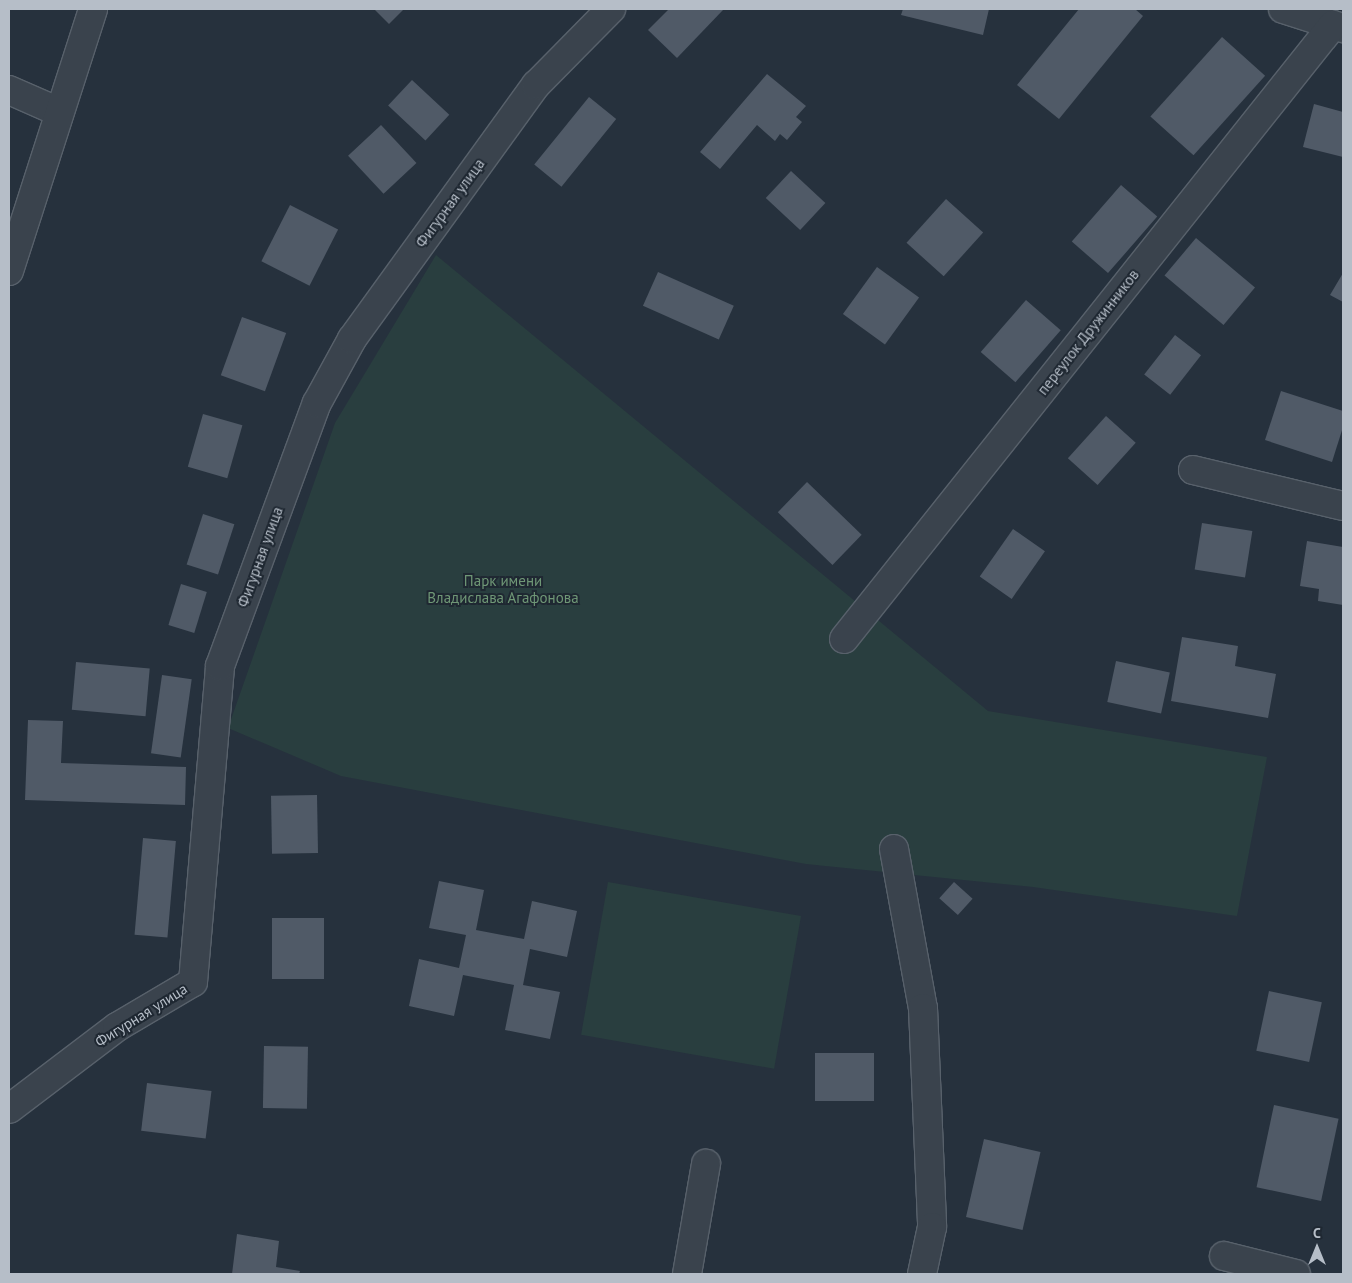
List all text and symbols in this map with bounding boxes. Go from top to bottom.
street label: Фигурная улица [412,155,488,251]
street label: переулок Дружинников [1033,266,1143,398]
street label: Фигурная улица [234,504,286,610]
park label: Парк имени Владислава Агафонова [427,571,579,606]
street label: Фигурная улица [92,979,190,1051]
north arrow [1292,1223,1342,1273]
text: С [1313,1224,1321,1242]

